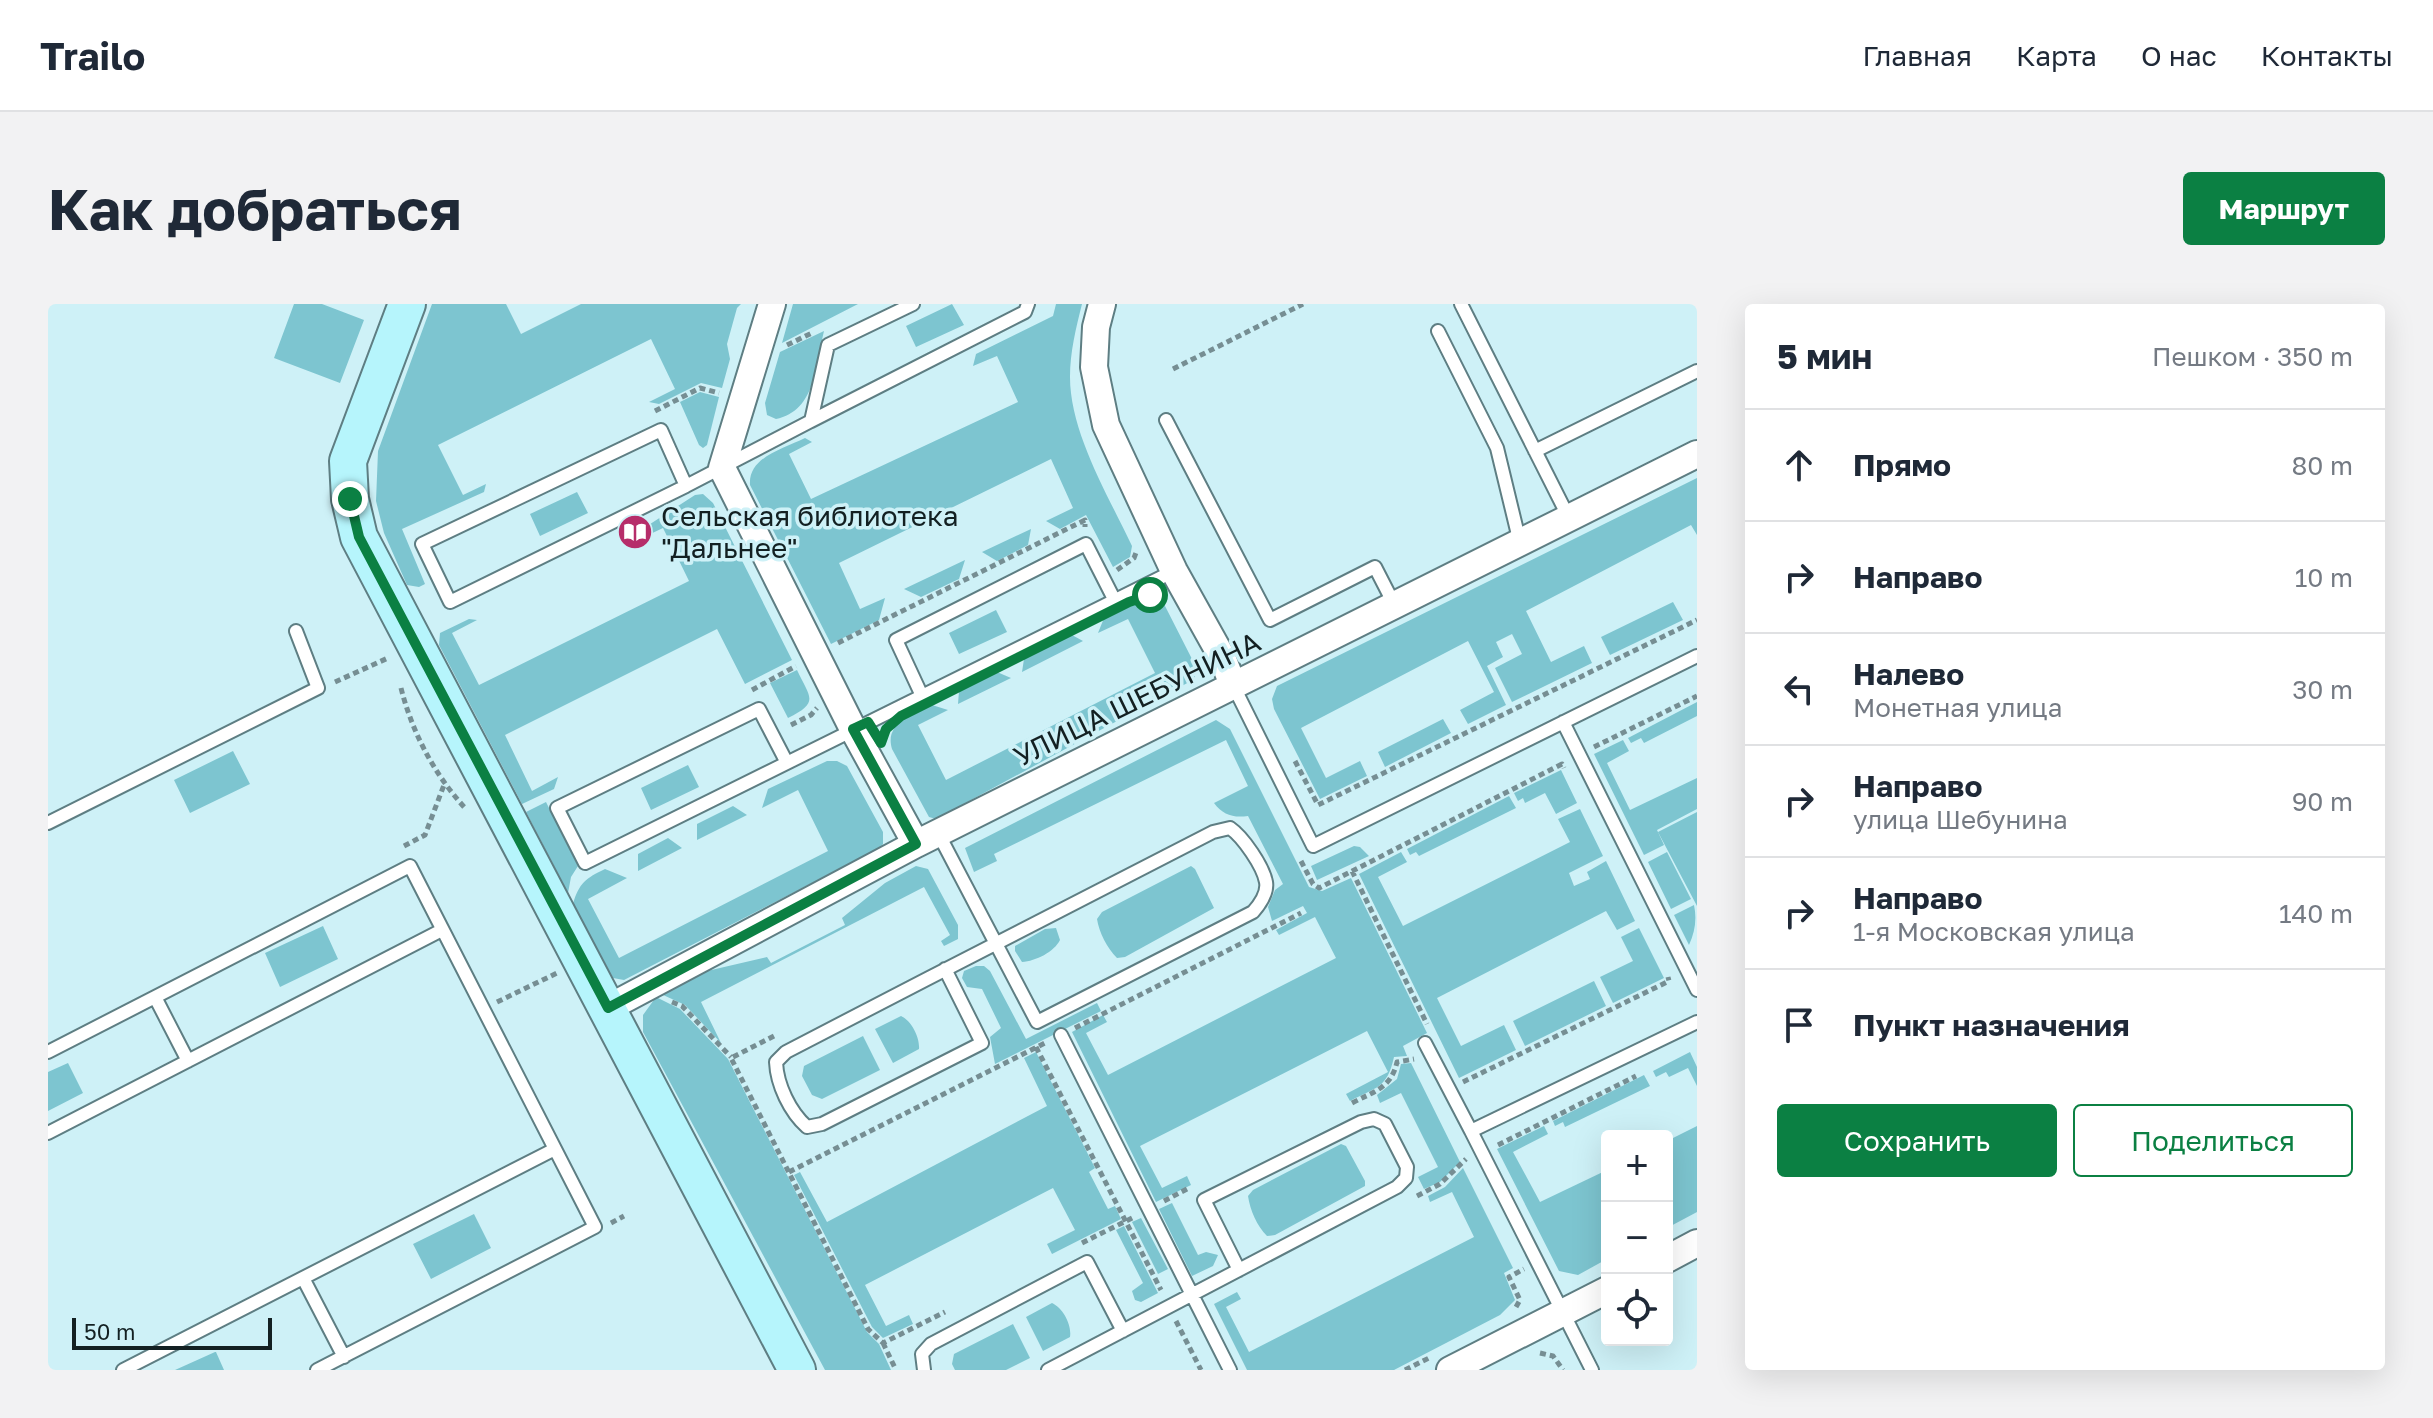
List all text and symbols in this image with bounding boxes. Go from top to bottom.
text: Trailo [40,33,145,78]
text: Главная [1862,39,1972,72]
text: Карта [2016,39,2097,72]
text: О нас [2141,39,2217,72]
text: Контакты [2261,39,2393,72]
button: Маршрут [2183,172,2385,245]
text: Как добраться [48,175,462,242]
text: 5 мин [1777,336,1872,376]
text: Пешком · 350 m [2152,341,2353,372]
icon: ahead [1777,443,1821,487]
text: Прямо [1853,447,1951,483]
text: 80 m [2292,450,2353,481]
route end [332,481,368,517]
place label: Сельская библиотека "Дальнее" [661,499,959,564]
library icon: Сельская библиотека "Дальнее" [616,513,654,551]
icon: right [1777,555,1821,599]
text: Направо [1853,559,1982,595]
text: 10 m [2295,562,2353,593]
route start [1132,577,1168,613]
street label: УЛИЦА ШЕБУНИНА [1008,624,1266,773]
text: Налево [1853,656,1964,692]
icon: left [1777,667,1821,711]
text: 30 m [2292,674,2353,705]
text: Монетная улица [1853,692,2062,723]
text: Направо [1853,768,1982,804]
icon: right [1777,779,1821,823]
text: 90 m [2292,786,2353,817]
text: улица Шебунина [1853,804,2068,835]
text: Направо [1853,880,1982,916]
icon: right [1777,891,1821,935]
text: 140 m [2279,898,2353,929]
text: 1-я Московская улица [1853,916,2135,947]
icon: arrive [1777,1003,1821,1047]
text: Пункт назначения [1853,1007,2130,1043]
button: Сохранить [1777,1104,2057,1177]
button: Поделиться [2073,1104,2353,1177]
map controls [1601,1130,1673,1346]
button: + [1601,1130,1673,1202]
button: − [1601,1202,1673,1274]
button: locate [1601,1274,1673,1346]
scale bar [72,1314,272,1350]
text: 50 m [84,1318,135,1345]

